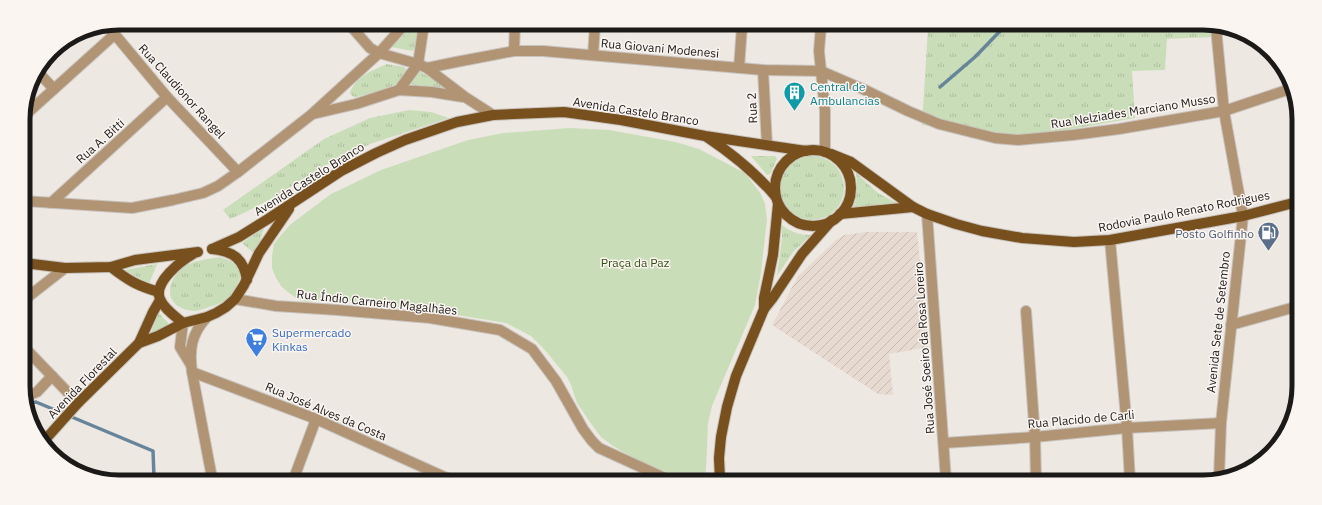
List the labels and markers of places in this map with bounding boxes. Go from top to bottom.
place label: Central de Ambulancias [810,79,880,108]
building icon: Central de Ambulancias [782,80,808,113]
fuel station icon: Posto Golfinho [1256,220,1282,253]
place label: Posto Golfinho [1175,226,1254,241]
place label: Supermercado Kinkas [272,325,352,354]
supermarket icon: Supermercado Kinkas [244,326,270,359]

